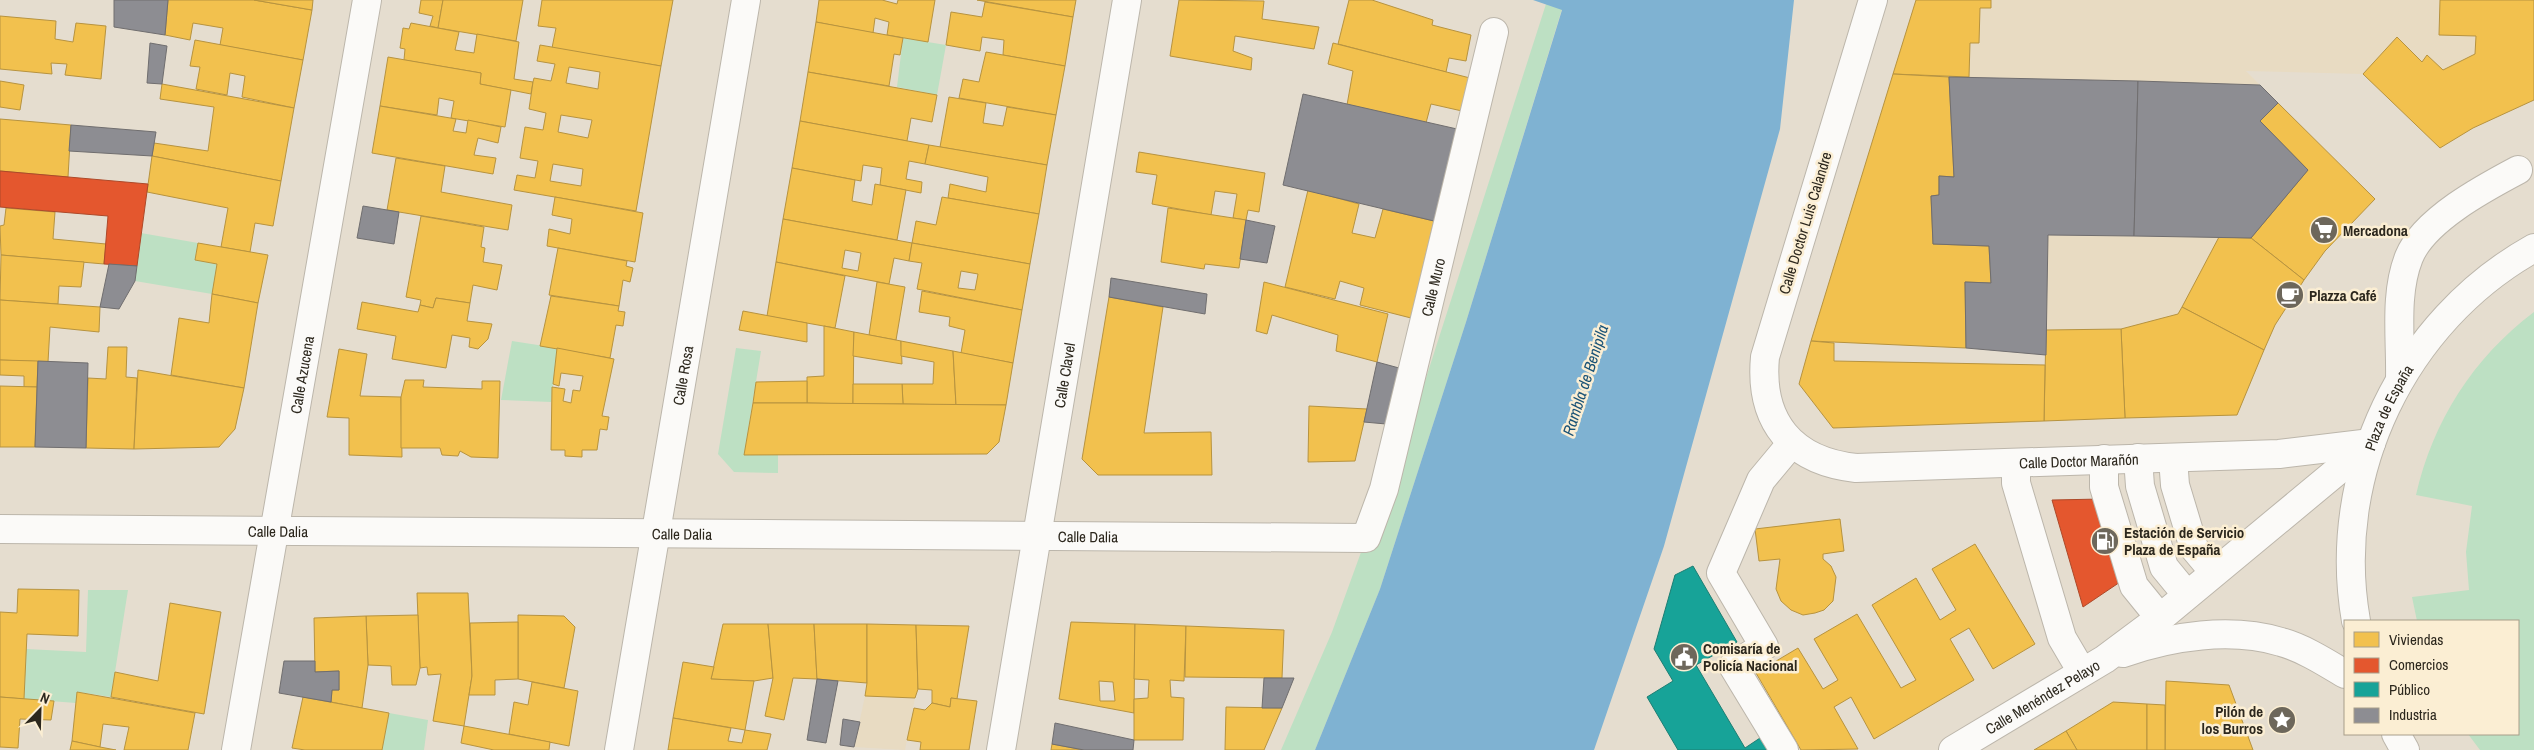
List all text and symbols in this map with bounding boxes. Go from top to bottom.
street label: Calle Doctor Luis Calandre [1773,149,1837,297]
supermarket icon: Mercadona [2309,215,2339,245]
place label: Mercadona [2343,220,2408,241]
street label: Calle Muro [1415,255,1450,318]
cafe icon: Plazza Café [2275,280,2305,310]
place label: Plazza Café [2309,285,2377,306]
water label: Rambla de Benipila [1557,322,1613,438]
street label: Calle Azucena [284,334,319,415]
street label: Calle Clavel [1048,341,1080,409]
street label: Calle Rosa [667,344,698,407]
street label: Plaza de España [2359,360,2418,453]
street label: Calle Doctor Marañón [2019,448,2139,473]
street label: Calle Dalia [248,520,308,542]
place label: Estación de Servicio Plaza de España [2124,522,2244,560]
street label: Calle Dalia [652,523,712,544]
street label: Calle Dalia [1058,525,1118,547]
fuel station icon: Estación de Servicio Plaza de España [2090,526,2120,556]
legend [2344,620,2519,735]
text: Viviendas [2389,629,2444,650]
place label: Comisaría de Policía Nacional [1703,638,1797,676]
public building icon: Comisaría de Policía Nacional [1669,642,1699,672]
street label: Calle Menéndez Pelayo [1981,654,2104,739]
text: Comercios [2389,654,2448,675]
text: Público [2389,679,2430,700]
north arrow [15,685,65,735]
text: N [38,688,52,708]
place label: Pilón de los Burros [2201,701,2263,739]
text: Industria [2389,704,2437,725]
place icon: Pilón de los Burros [2267,705,2297,735]

